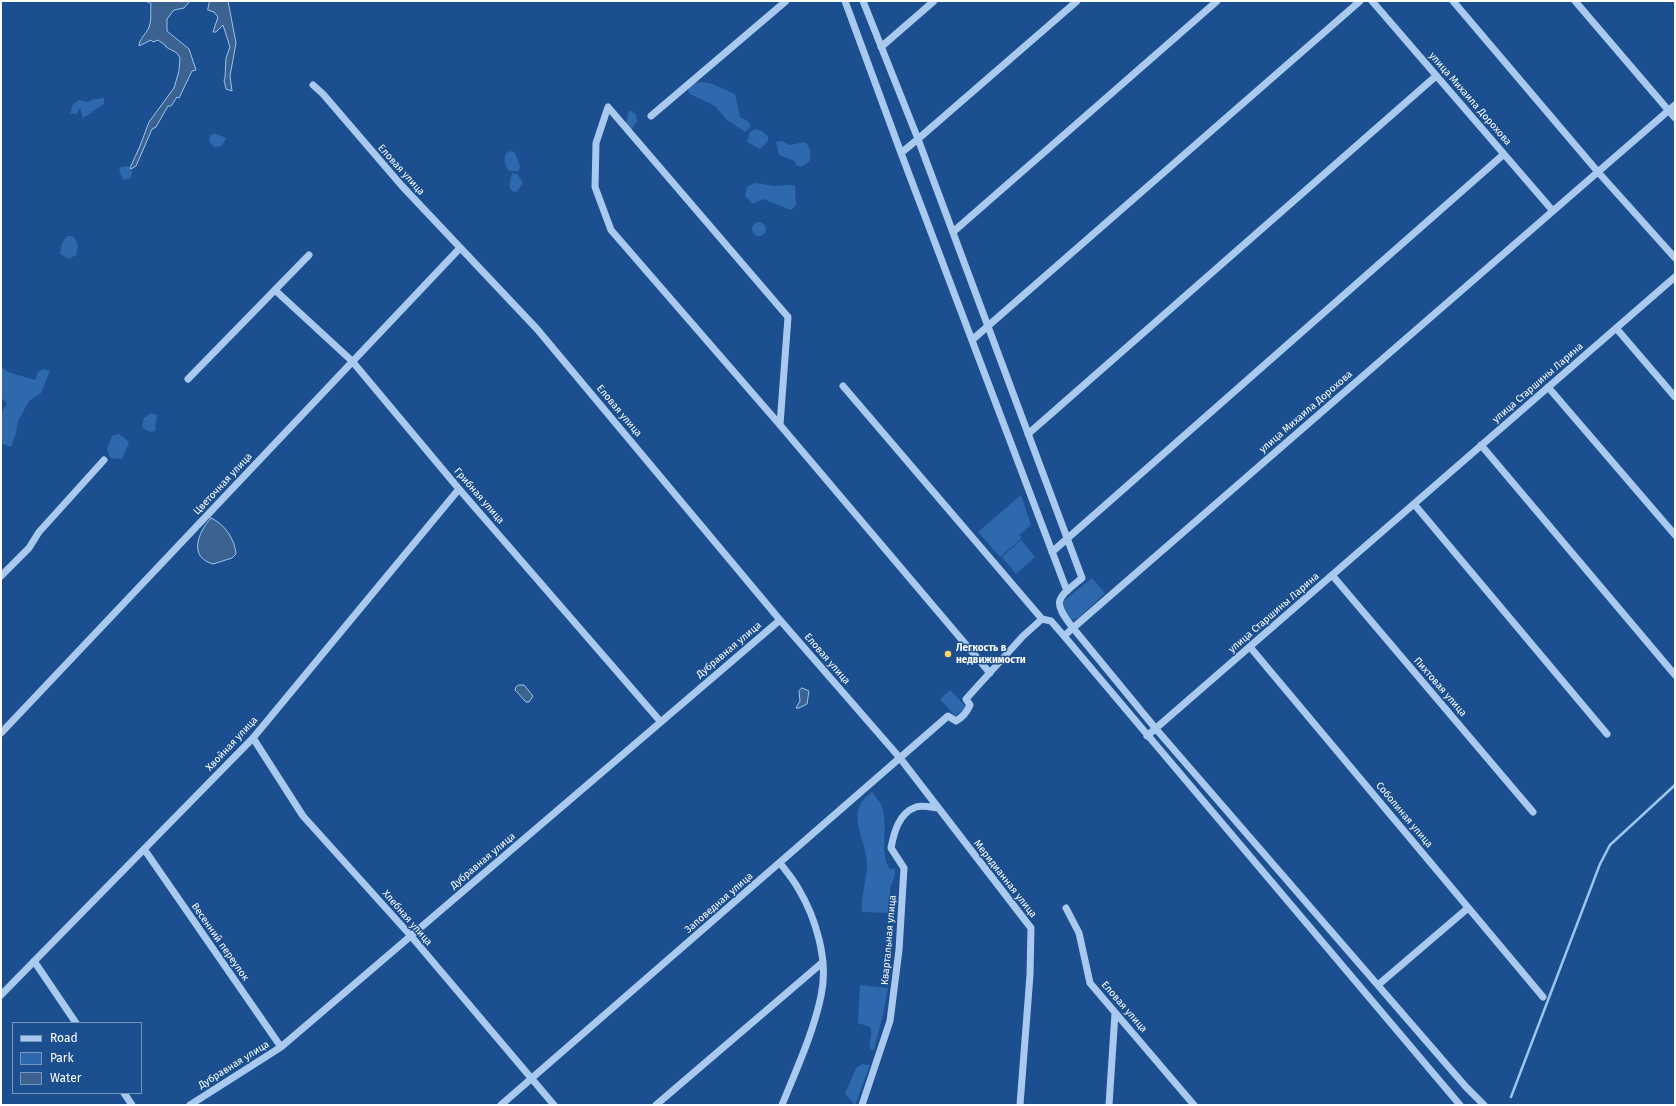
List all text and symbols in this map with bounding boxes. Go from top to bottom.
street label: улица Михаила Дорохова [1426,50,1514,148]
street label: Еловая улица [375,142,427,198]
street label: улица Старшины Ларина [1490,340,1586,426]
street label: улица Михаила Дорохова [1257,368,1355,456]
street label: Еловая улица [594,383,644,439]
street label: Цветочная улица [191,450,255,518]
street label: Грибная улица [451,466,507,526]
street label: улица Старшины Ларина [1226,570,1322,656]
street label: Дубравная улица [694,619,764,681]
street label: Еловая улица [801,631,853,687]
place label: Легкость в недвижимости [956,642,1026,666]
marker: Легкость в недвижимости [943,649,953,659]
street label: Пихтовая улица [1411,655,1469,719]
street label: Хвойная улица [204,714,260,774]
street label: Соболиная улица [1373,780,1435,850]
street label: Дубравная улица [448,830,518,892]
street label: Меридианная улица [971,838,1039,920]
street label: Заповедная улица [682,870,756,936]
street label: Хлебная улица [380,888,434,948]
street label: Квартальная улица [879,894,899,986]
street label: Весенний переулок [189,901,251,983]
street label: Еловая улица [1098,979,1150,1035]
legend [12,1022,142,1094]
text: Road [50,1031,78,1045]
street label: Дубравная улица [196,1038,272,1092]
text: Park [50,1051,74,1065]
text: Water [50,1071,81,1085]

